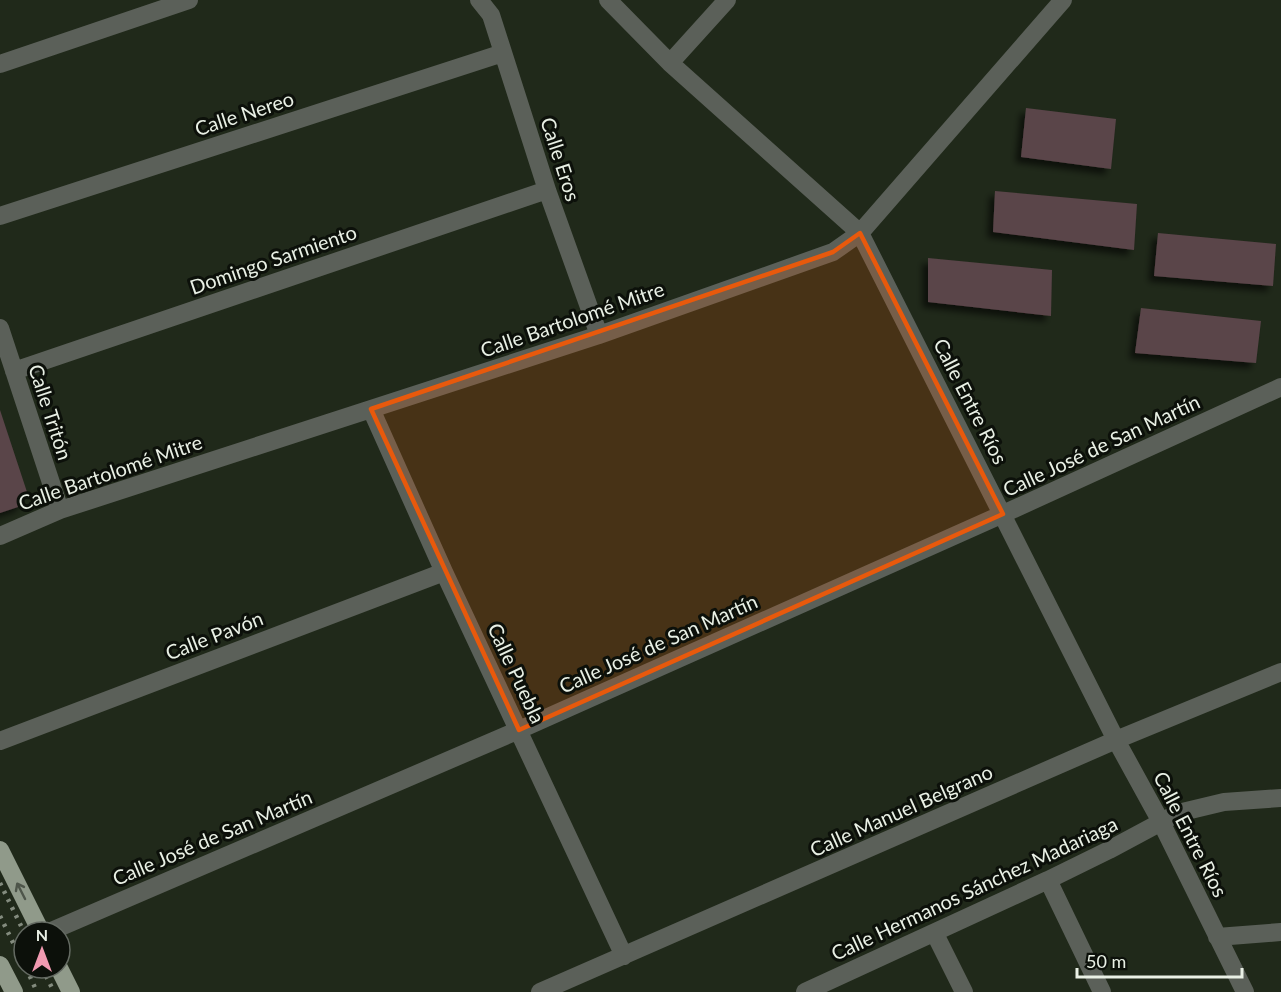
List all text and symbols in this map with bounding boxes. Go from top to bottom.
street label: Calle Nereo [191,86,297,140]
street label: Calle Eros [536,114,586,204]
street label: Domingo Sarmiento [186,219,360,299]
street label: Calle Bartolomé Mitre [477,276,667,362]
street label: Calle Entre Ríos [929,334,1013,468]
street label: Calle Tritón [24,361,78,463]
street label: Calle José de San Martín [999,389,1203,501]
street label: Calle Bartolomé Mitre [15,429,205,515]
street label: Calle José de San Martín [555,588,761,698]
street label: Calle Pavón [162,605,266,665]
street label: Calle Puebla [483,619,551,727]
street label: Calle Manuel Belgrano [806,759,996,861]
street label: Calle Entre Ríos [1149,767,1233,901]
street label: Calle José de San Martín [109,784,315,890]
street label: Calle Hermanos Sánchez Madariaga [827,811,1121,965]
one-way arrow [14,882,26,900]
north arrow [12,920,72,980]
text: N [36,925,48,944]
scale bar [1077,941,1242,979]
text: 50 m [1086,950,1126,972]

